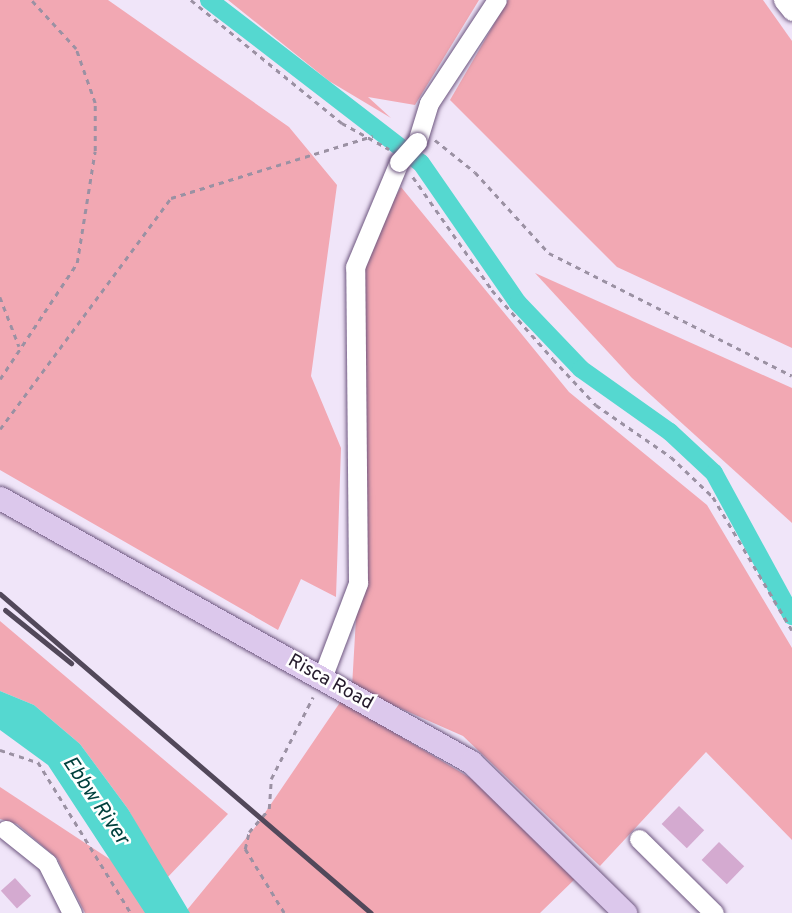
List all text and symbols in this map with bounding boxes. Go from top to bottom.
street label: Risca Road [283,650,377,716]
water label: Ebbw River [56,752,134,850]

